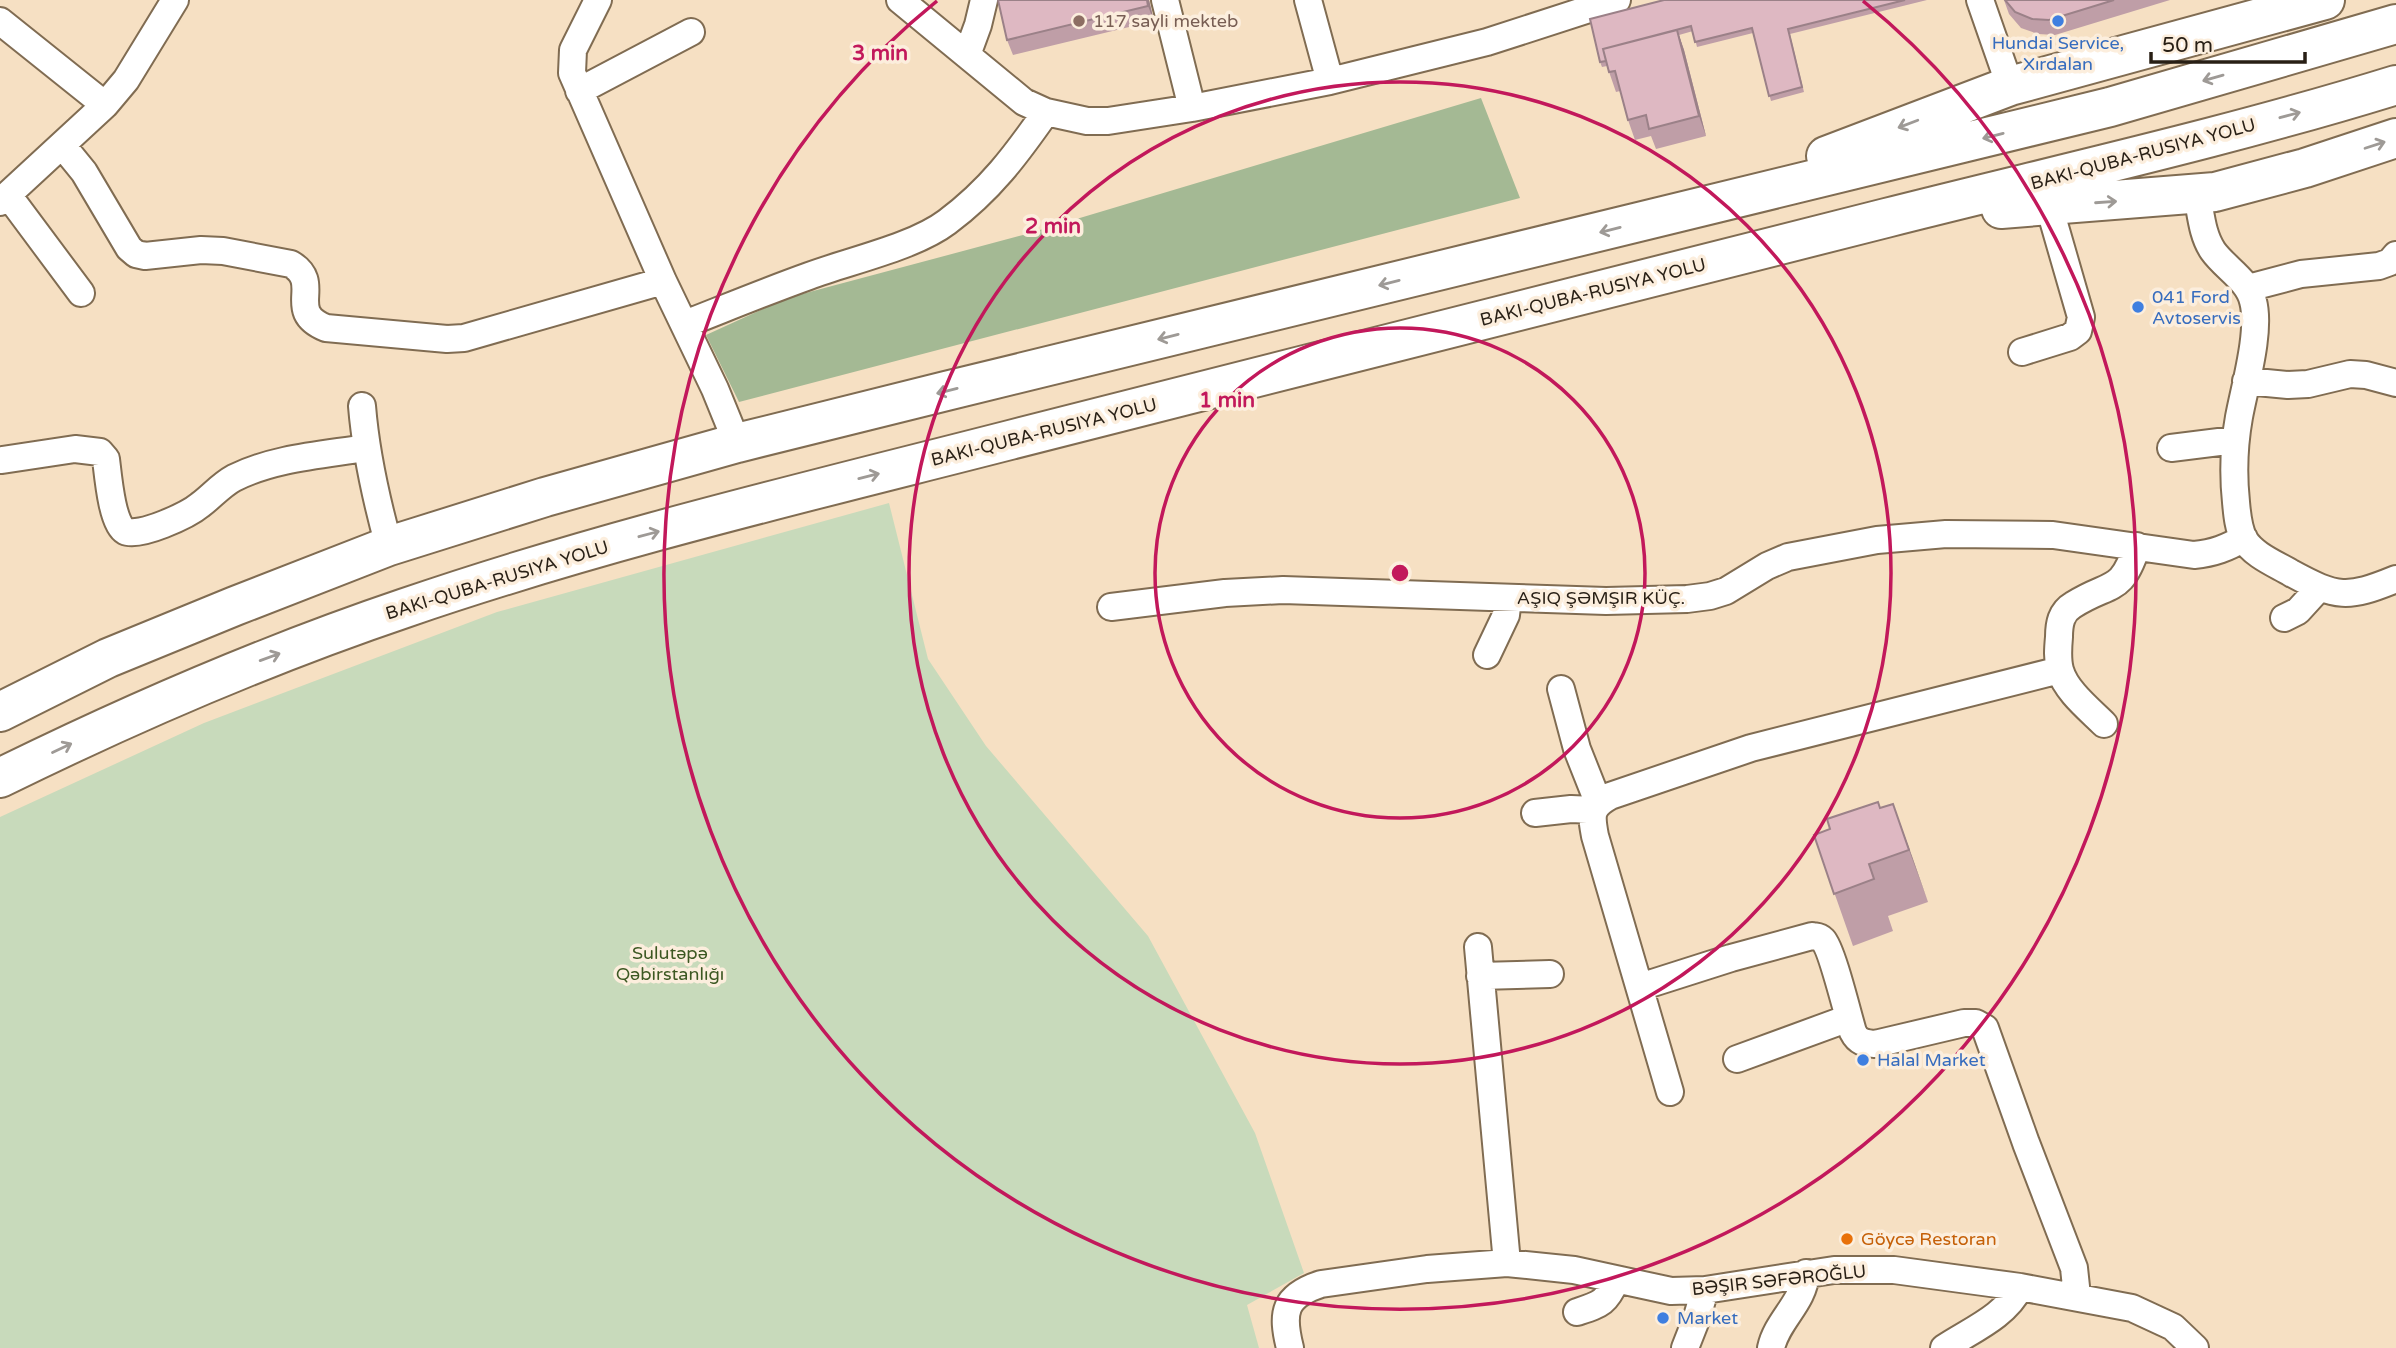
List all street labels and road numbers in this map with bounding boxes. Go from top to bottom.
street label: BAKI-QUBA-RUSIYA YOLU [2028,113,2258,195]
street label: BAKI-QUBA-RUSIYA YOLU [1478,253,1708,331]
street label: BAKI-QUBA-RUSIYA YOLU [929,393,1159,471]
street label: BAKI-QUBA-RUSIYA YOLU [383,536,611,624]
street label: AŞIQ ŞƏMŞIR KÜÇ. [1517,587,1685,609]
street label: BƏŞIR SƏFƏROĞLU [1691,1260,1867,1300]

